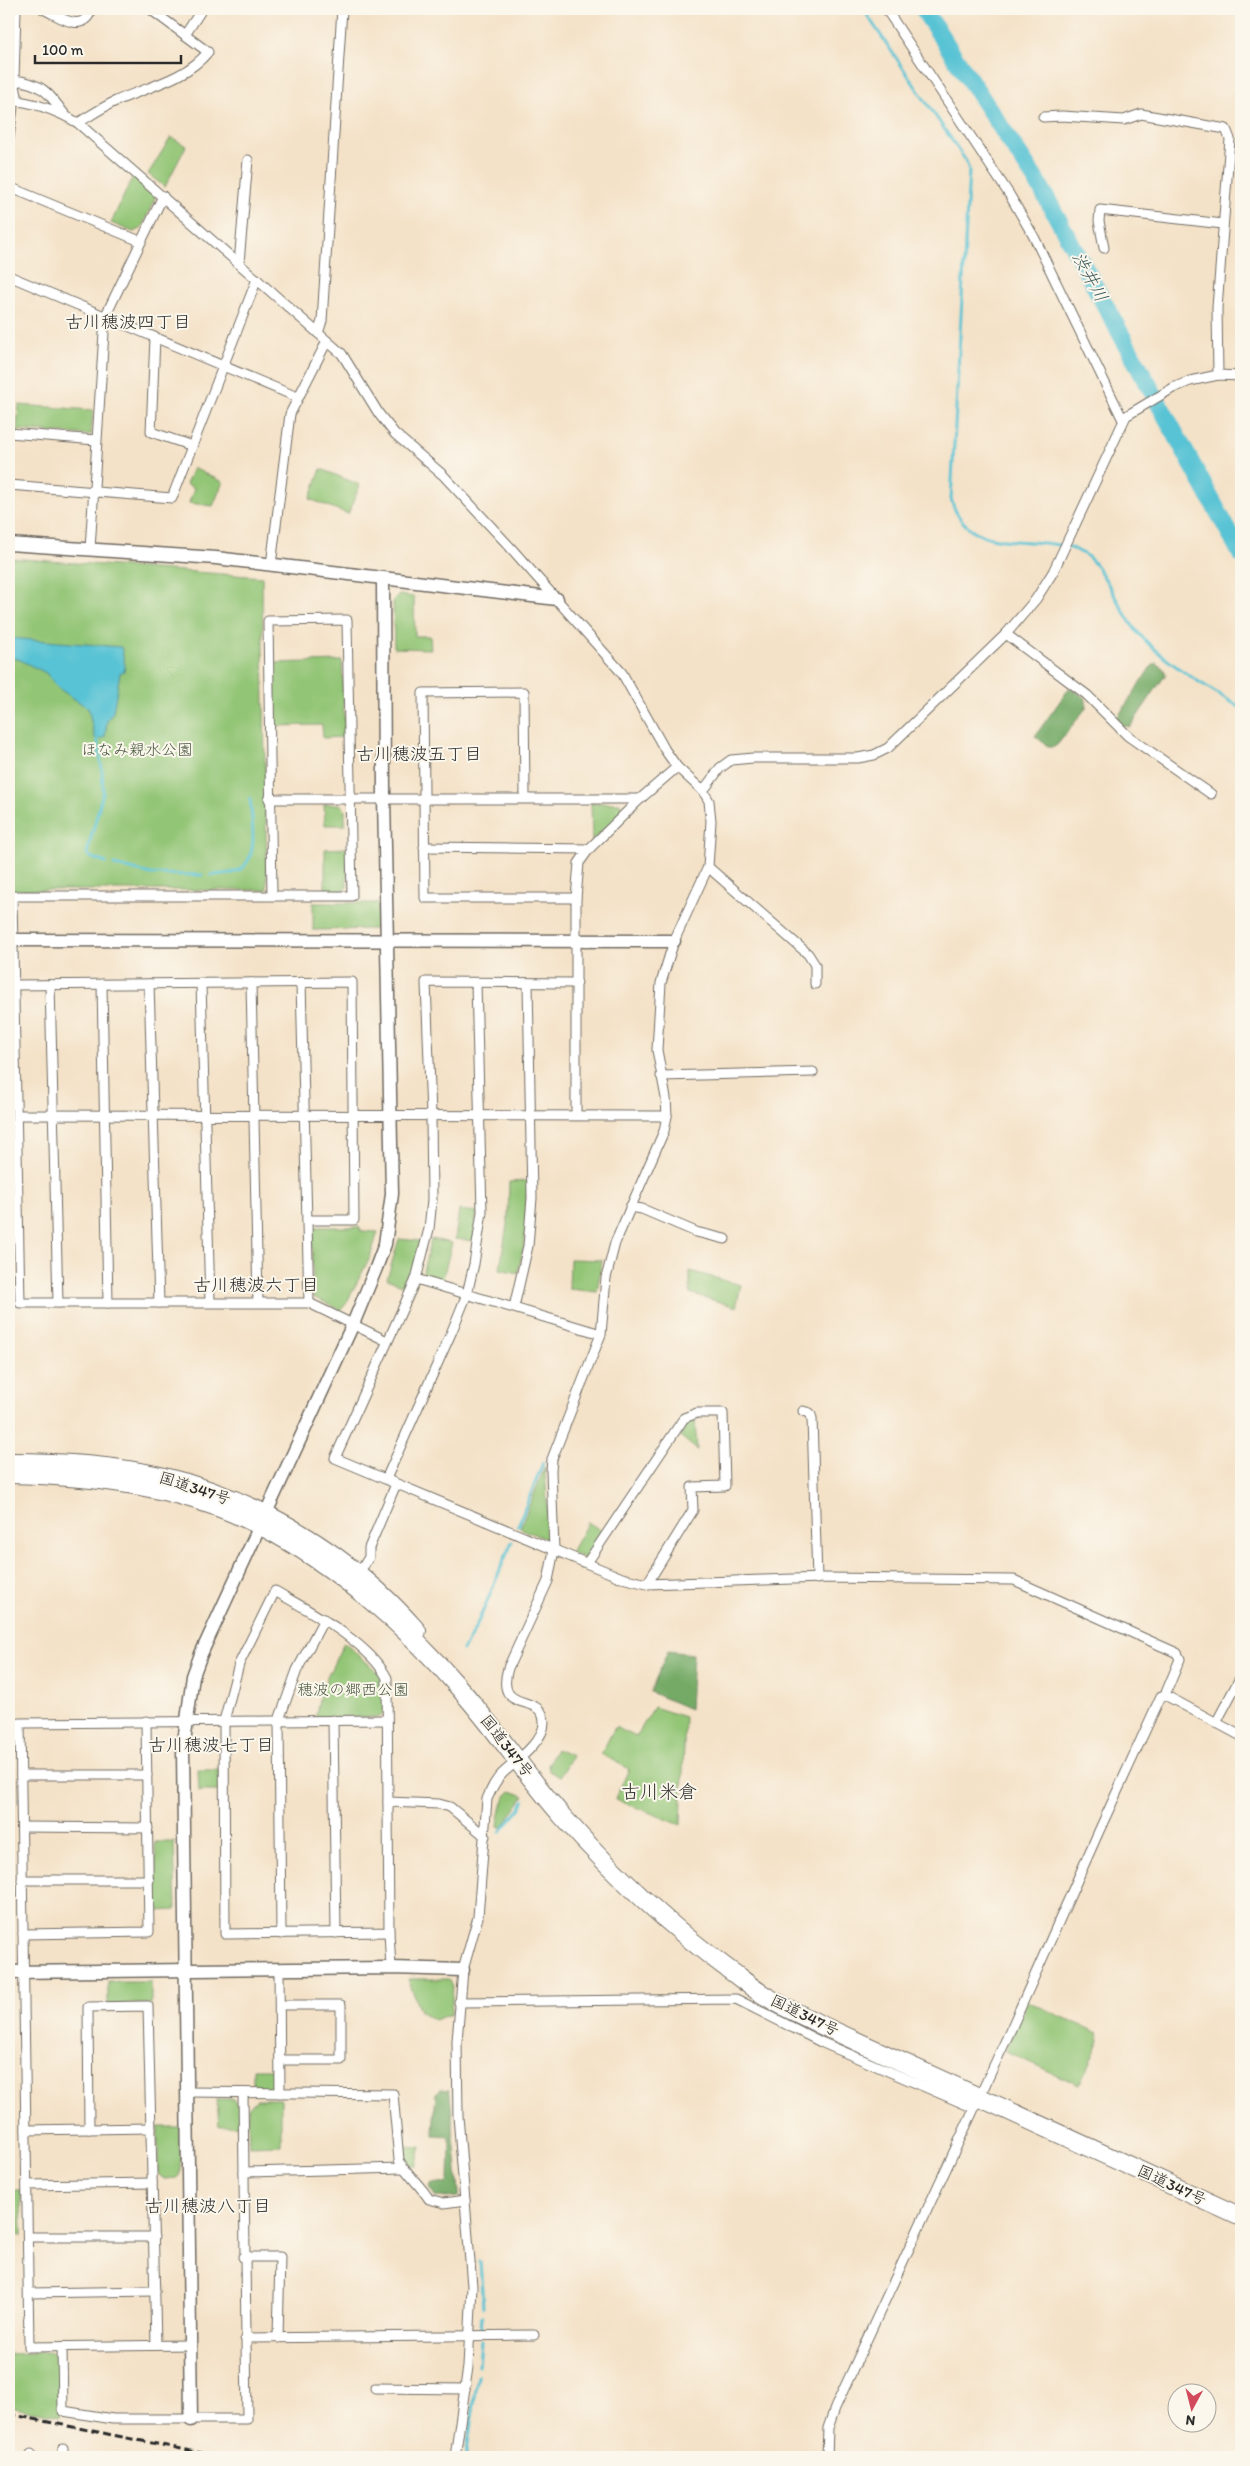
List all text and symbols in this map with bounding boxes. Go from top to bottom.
scale bar [35,32,181,64]
text: 100 m [42,41,84,59]
water label: 渋井川 [1067,248,1113,306]
district label: 古川穂波四丁目 [65,311,191,333]
park label: ほなみ親水公園 [81,740,193,759]
district label: 古川穂波五丁目 [356,743,482,765]
district label: 古川穂波六丁目 [193,1274,319,1296]
street label: 国道347号 [157,1467,233,1509]
park label: 穂波の郷西公園 [297,1680,409,1699]
street label: 国道347号 [477,1711,537,1781]
district label: 古川穂波七丁目 [148,1734,274,1756]
district label: 古川米倉 [621,1780,697,1803]
street label: 国道347号 [767,1990,843,2040]
street label: 国道347号 [1134,2161,1210,2209]
district label: 古川穂波八丁目 [145,2195,271,2217]
north arrow [1168,2384,1218,2434]
text: N [1185,2411,1196,2429]

